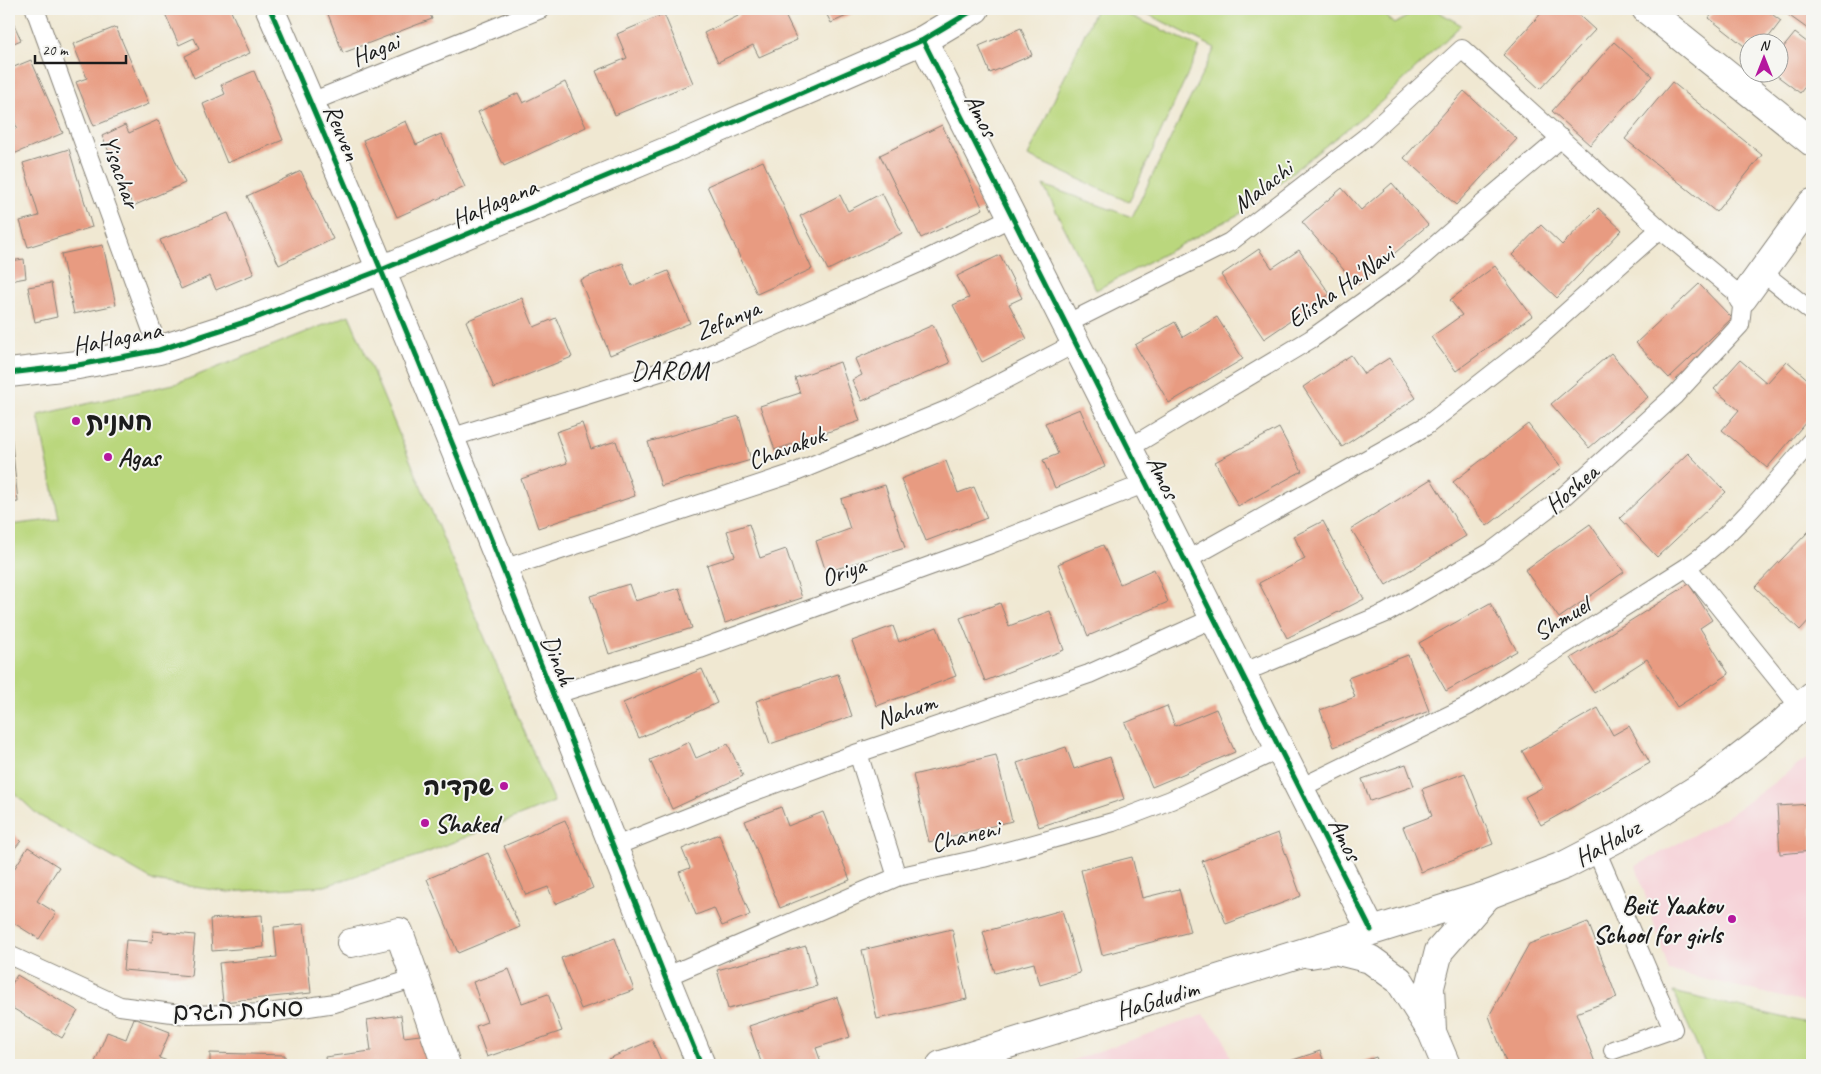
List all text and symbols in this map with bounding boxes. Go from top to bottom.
street label: Hagai [347,25,407,74]
scale bar [35,32,126,64]
north arrow [1738,32,1788,82]
text: N [1760,37,1771,54]
text: 20 m [42,41,69,60]
street label: Amos [957,88,1007,145]
street label: Reuven [316,99,368,166]
street label: Yisachar [92,131,149,215]
street label: Malachi [1226,151,1302,220]
street label: HaHagana [447,170,544,235]
street label: Elisha Ha'Navi [1281,236,1403,335]
street label: Zefanya [690,291,767,348]
street label: HaHagana [70,313,167,362]
district label: DAROM [631,354,710,387]
place label: חמנית [86,406,153,438]
marker: חמנית [70,415,82,427]
street label: Chavakuk [743,418,831,477]
place label: Agas [118,442,162,474]
street label: Amos [1139,450,1188,507]
marker: Agas [102,451,114,463]
street label: Hoshea [1538,455,1607,521]
street label: Oriya [817,549,872,595]
street label: Shmuel [1527,587,1600,649]
street label: Dinah [533,630,583,692]
street label: Nahum [872,685,942,736]
place label: שקדיה [423,771,494,803]
marker: שקדיה [498,780,510,792]
place label: Shaked [435,808,503,840]
street label: Chaneni [928,811,1006,860]
street label: HaHaluz [1569,811,1648,874]
street label: Amos [1321,812,1371,869]
marker: Shaked [419,817,431,829]
place label: Beit Yaakov School for girls [1593,890,1725,951]
marker: Beit Yaakov School for girls [1726,913,1738,925]
street label: HaGdudim [1112,972,1204,1028]
street label: סמטת הגדם [172,992,304,1028]

